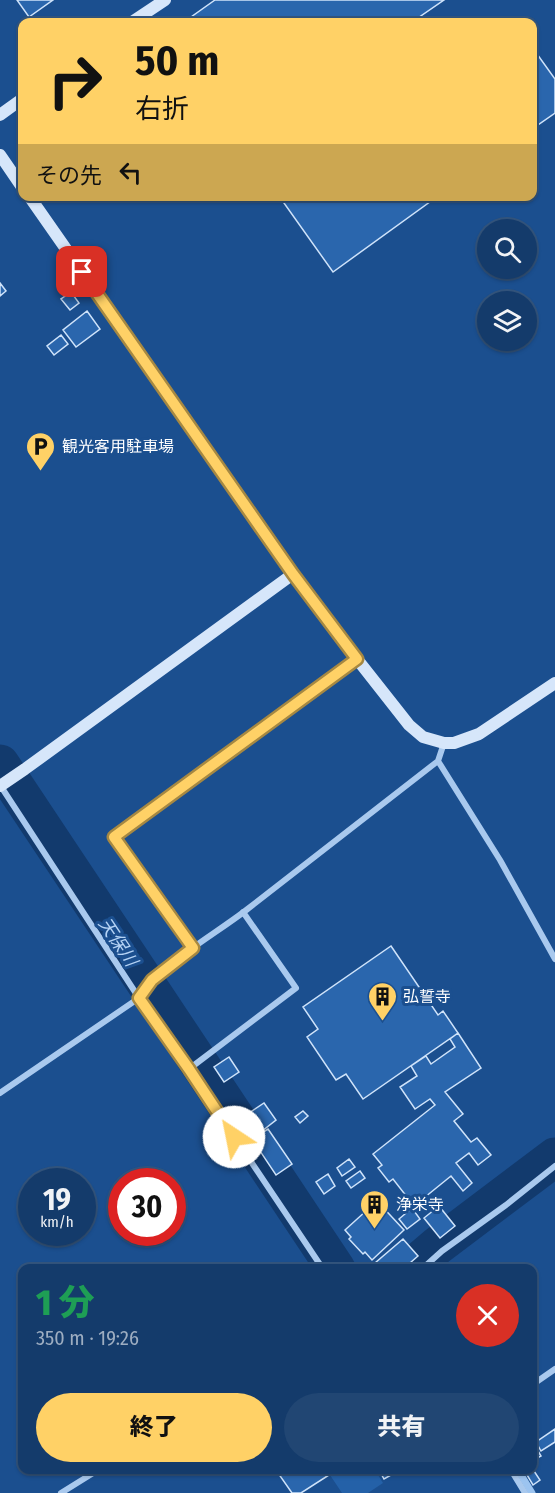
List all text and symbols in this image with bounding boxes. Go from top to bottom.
text: 50 m [135,36,219,86]
icon: right [36,42,114,120]
text: 右折 [135,93,189,125]
icon: left [114,156,147,189]
text: その先 [36,162,102,189]
map controls [477,219,537,351]
button: search [477,219,537,279]
pin [56,246,107,297]
icon: arrive [65,255,98,288]
button: layers [477,291,537,351]
parking icon: 観光客用駐車場 [25,430,57,472]
place label: 観光客用駐車場 [62,437,174,456]
water label: 天保川 [94,913,143,972]
building icon: 弘誓寺 [366,980,398,1022]
place label: 弘誓寺 [403,987,451,1006]
position arrow [202,1105,266,1169]
speed limit sign: 30 [108,1168,186,1246]
text: 19 [43,1182,71,1218]
building icon: 浄栄寺 [359,1188,391,1230]
place label: 浄栄寺 [396,1195,444,1214]
text: km/h [40,1213,74,1231]
text: 1 分 [36,1281,95,1325]
button: close [456,1284,519,1347]
text: 350 m · 19:26 [36,1326,139,1350]
button: 終了 [36,1393,272,1462]
button: 共有 [284,1393,519,1462]

